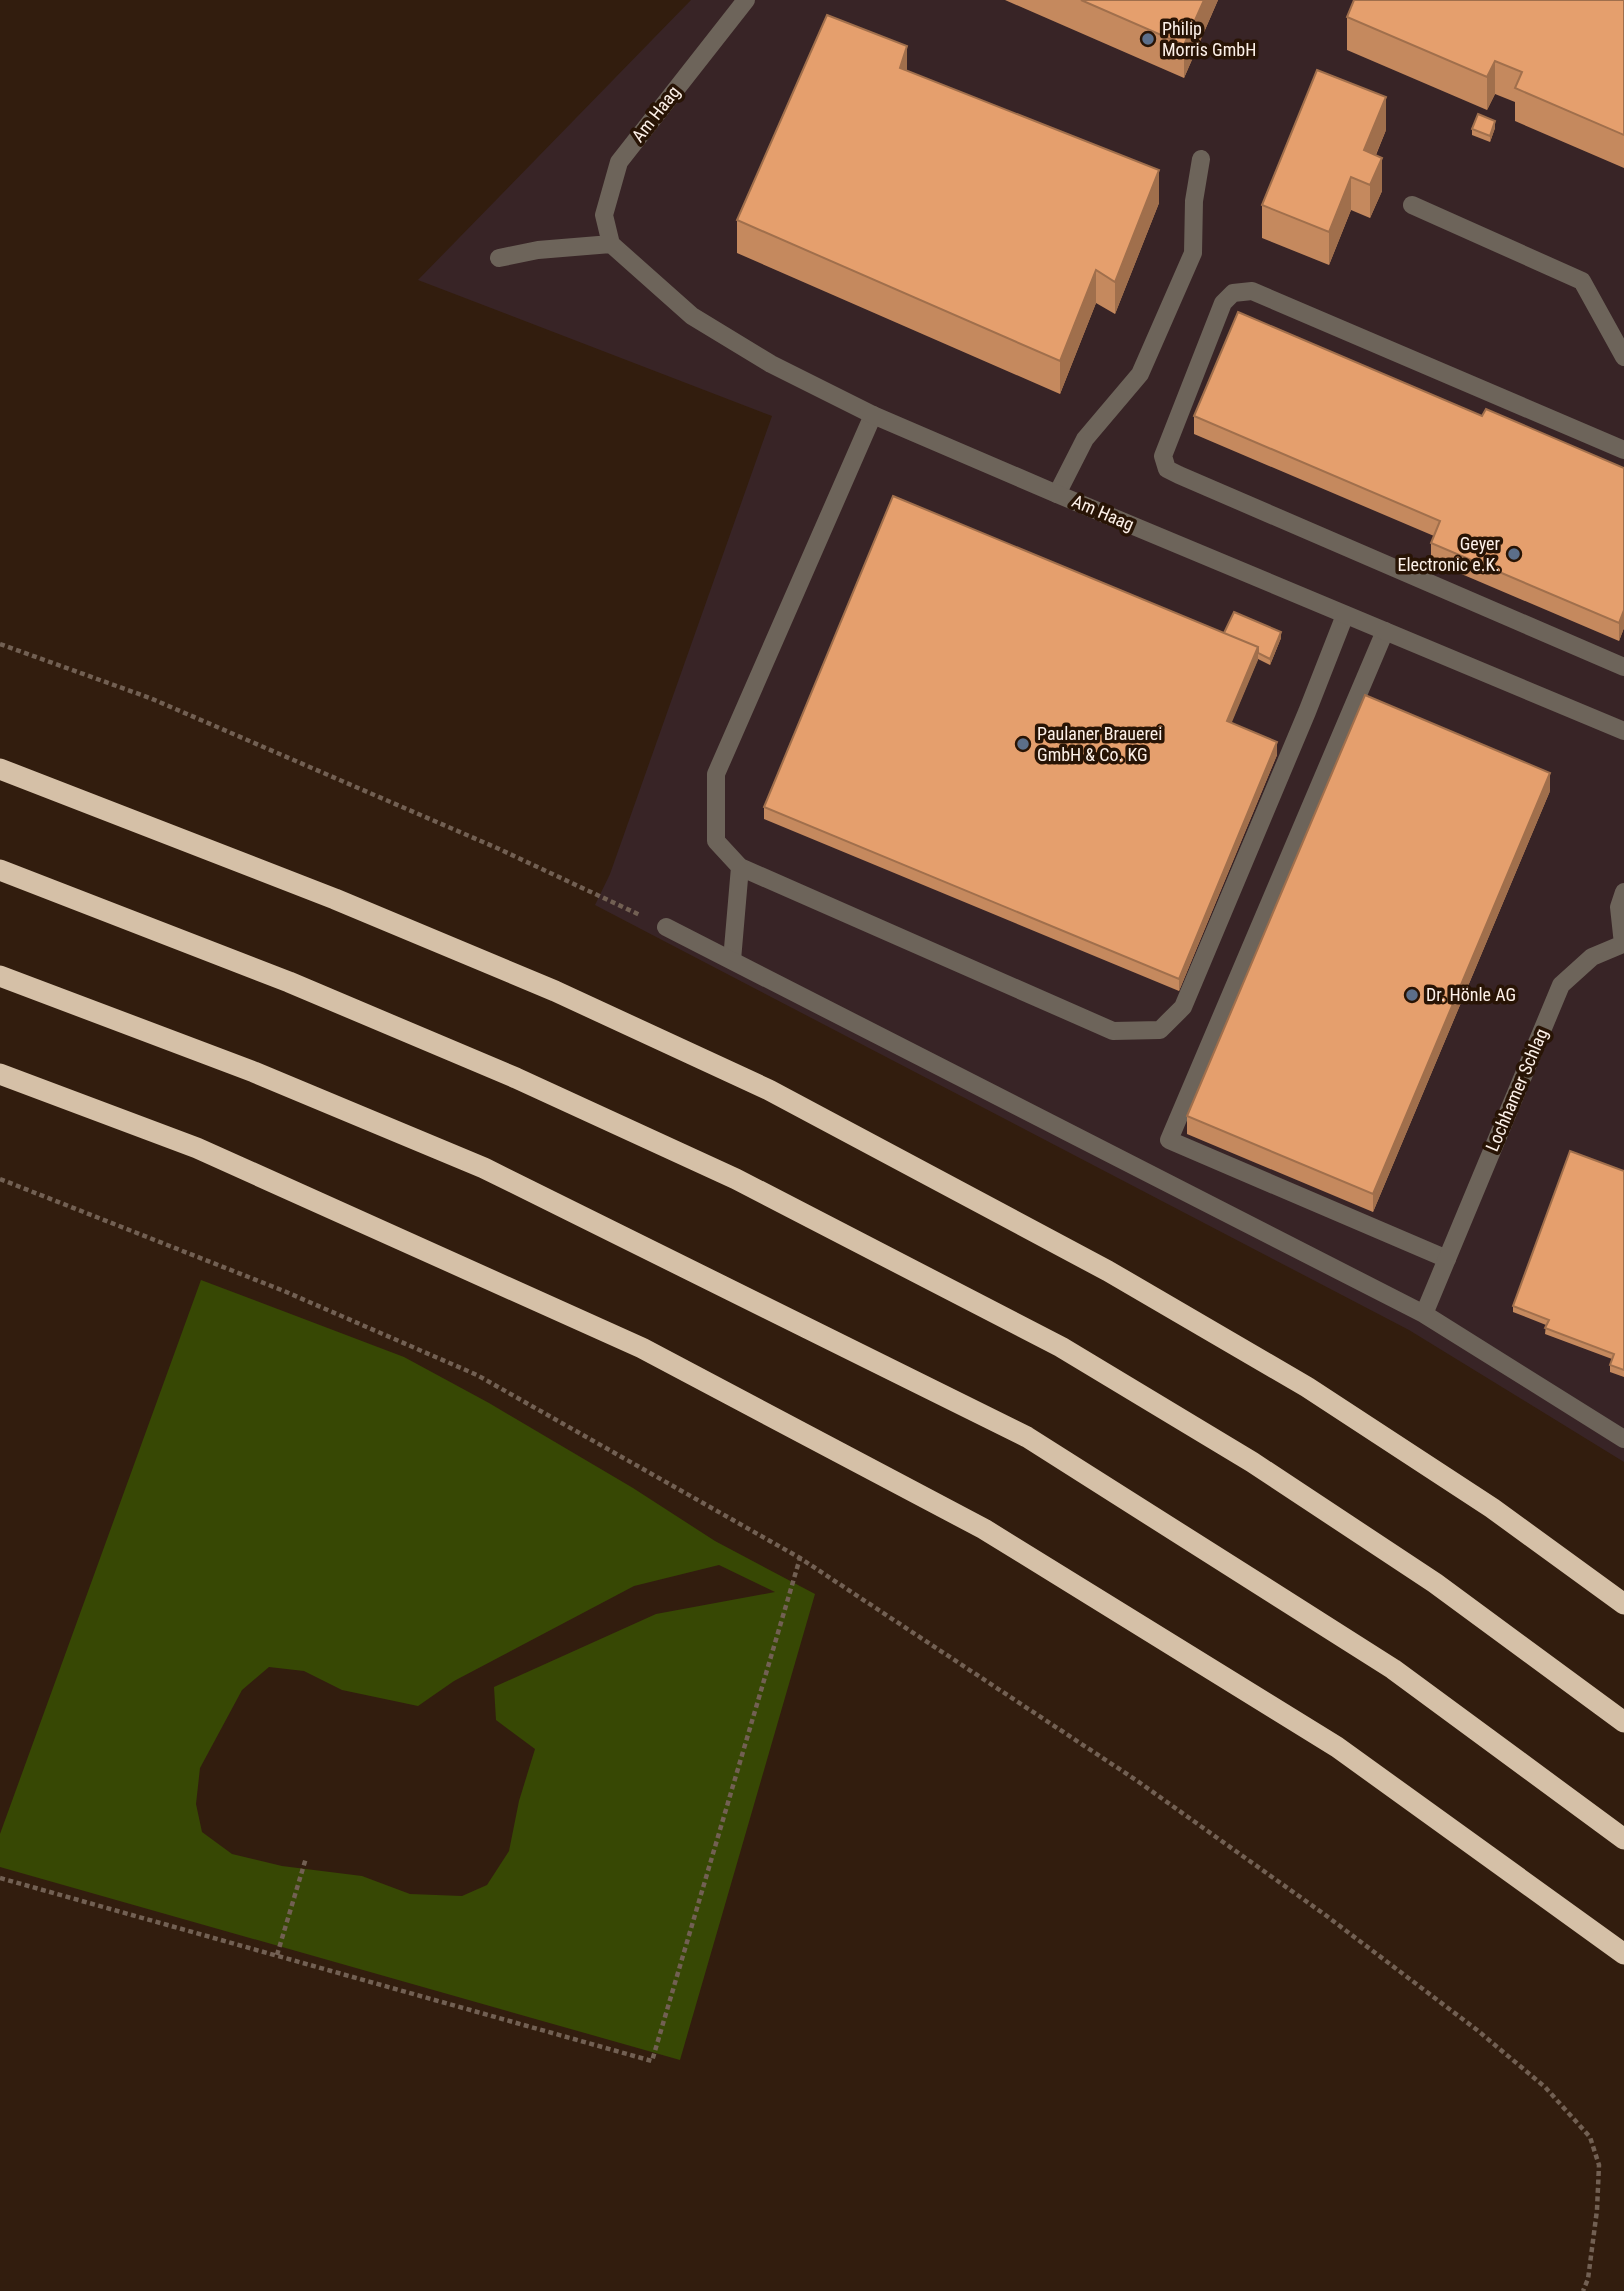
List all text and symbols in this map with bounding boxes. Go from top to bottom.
place label: Philip Morris GmbH [1162,18,1256,60]
marker: Philip Morris GmbH [1140,31,1156,47]
street label: Am Haag [627,81,684,146]
street label: Am Haag [1069,490,1137,535]
place label: Geyer Electronic e.K. [1397,533,1501,575]
marker: Geyer Electronic e.K. [1506,546,1522,562]
place label: Paulaner Brauerei GmbH & Co. KG [1037,723,1162,765]
marker: Paulaner Brauerei GmbH & Co. KG [1015,736,1031,752]
place label: Dr. Hönle AG [1426,984,1516,1005]
marker: Dr. Hönle AG [1404,987,1420,1003]
street label: Lochhamer Schlag [1481,1025,1552,1154]

